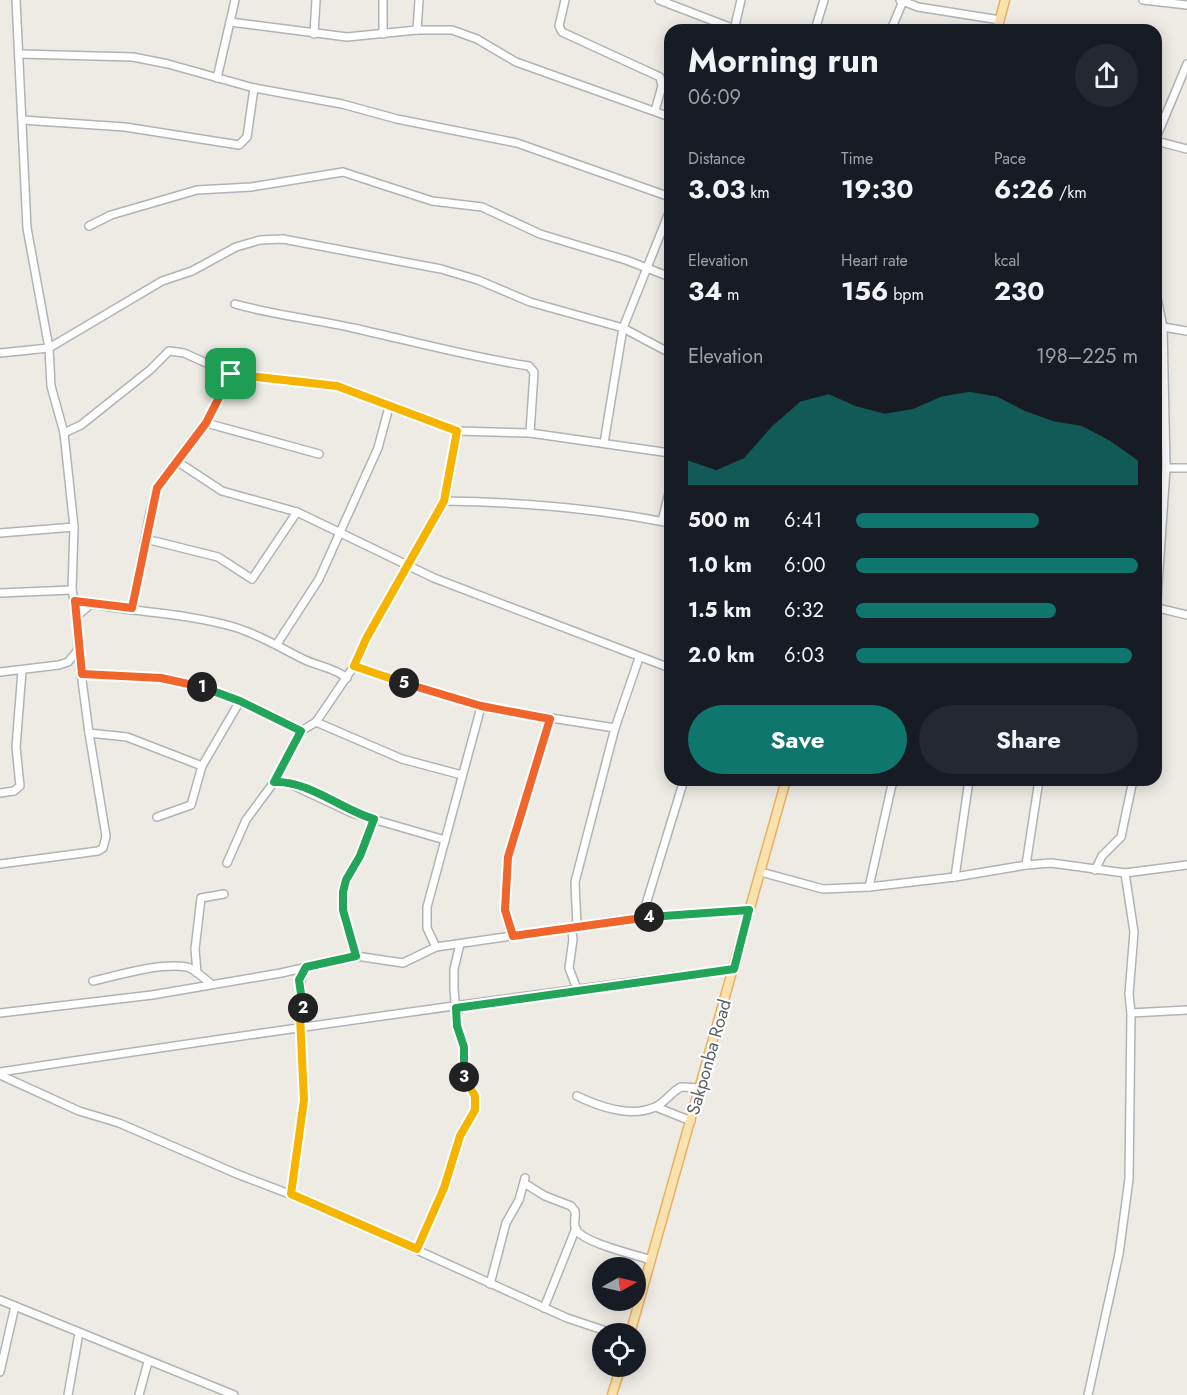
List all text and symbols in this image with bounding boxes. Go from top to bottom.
text: Morning run [688,37,879,84]
button: share [1075,44,1138,107]
text: 06:09 [688,83,741,112]
text: Distance [688,147,745,170]
text: Time [841,147,873,170]
text: Pace [994,147,1026,170]
text: 3.03 [688,170,746,208]
text: 19:30 [841,170,913,208]
text: 6:26 [994,170,1054,208]
text: km [746,181,770,204]
text: /km [1054,181,1087,204]
text: Elevation [688,249,748,272]
text: Heart rate [841,249,908,272]
text: kcal [994,249,1020,272]
text: 34 [688,272,722,310]
text: 156 [841,272,888,310]
text: 230 [994,272,1044,310]
text: m [722,283,740,306]
text: bpm [888,283,924,306]
text: Elevation [688,342,763,371]
text: 198–225 m [1036,342,1138,371]
pin [205,348,256,399]
icon: arrive [214,357,247,390]
text: 500 m [688,506,750,535]
text: 6:41 [784,506,822,535]
text: 1.0 km [688,551,752,580]
text: 6:00 [784,551,826,580]
text: 1.5 km [688,596,751,625]
text: 6:32 [784,596,824,625]
text: 2.0 km [688,641,755,670]
text: 6:03 [784,641,824,670]
pin: 5 [389,668,419,698]
text: 5 [399,671,409,694]
pin: 1 [187,672,217,702]
text: 1 [198,675,206,698]
button: Save [688,705,907,774]
button: Share [919,705,1138,774]
pin: 4 [634,902,664,932]
text: 4 [643,905,655,928]
pin: 2 [288,993,318,1023]
text: 2 [298,996,308,1019]
street label: Sakponba Road [680,996,738,1118]
pin: 3 [449,1062,479,1092]
text: 3 [459,1065,469,1088]
north arrow [592,1257,646,1311]
map controls [592,1257,646,1377]
button: locate [592,1323,646,1377]

